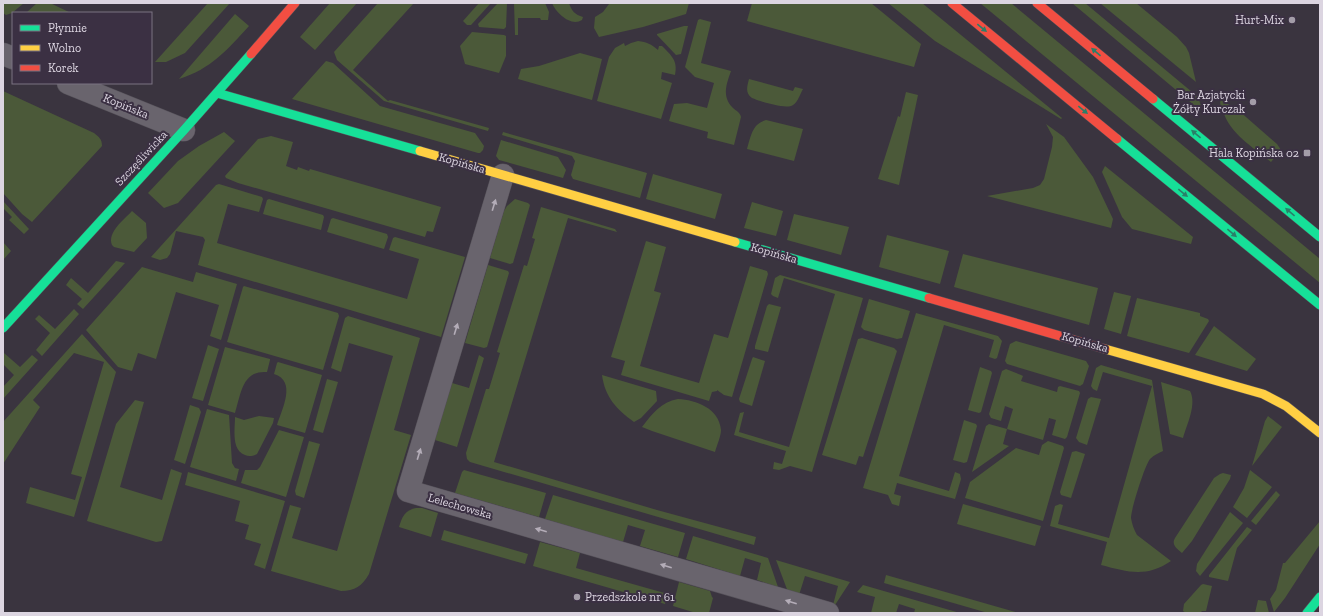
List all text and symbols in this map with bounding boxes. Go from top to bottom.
legend [12,12,152,84]
place label: Hurt-Mix [1235,13,1284,27]
marker: Hurt-Mix [1287,15,1297,25]
text: Płynnie [48,21,87,35]
one-way arrow [977,23,988,32]
text: Wolno [48,41,81,55]
one-way arrow [1091,47,1101,56]
text: Korek [48,61,79,75]
place label: Bar Azjatycki Żółty Kurczak [1173,88,1246,116]
street label: Kopińska [101,91,151,122]
marker: Bar Azjatycki Żółty Kurczak [1248,97,1258,107]
one-way arrow [1078,106,1088,115]
street label: Szczęśliwicka [112,127,170,189]
one-way arrow [1191,130,1202,139]
place label: Hala Kopińska 02 [1209,146,1299,160]
marker: Hala Kopińska 02 [1302,148,1312,158]
street label: Kopińska [437,150,487,176]
one-way arrow [1178,188,1189,197]
one-way arrow [491,198,497,210]
one-way arrow [1285,207,1295,216]
one-way arrow [1227,229,1238,237]
street label: Kopińska [749,240,799,266]
one-way arrow [453,323,459,335]
street label: Kopińska [1060,329,1110,355]
one-way arrow [416,447,422,459]
street label: Lelechowska [427,490,494,522]
one-way arrow [535,527,547,533]
one-way arrow [660,563,672,569]
place label: Przedszkole nr 61 [585,590,675,604]
marker: Przedszkole nr 61 [572,592,582,602]
one-way arrow [785,599,797,605]

